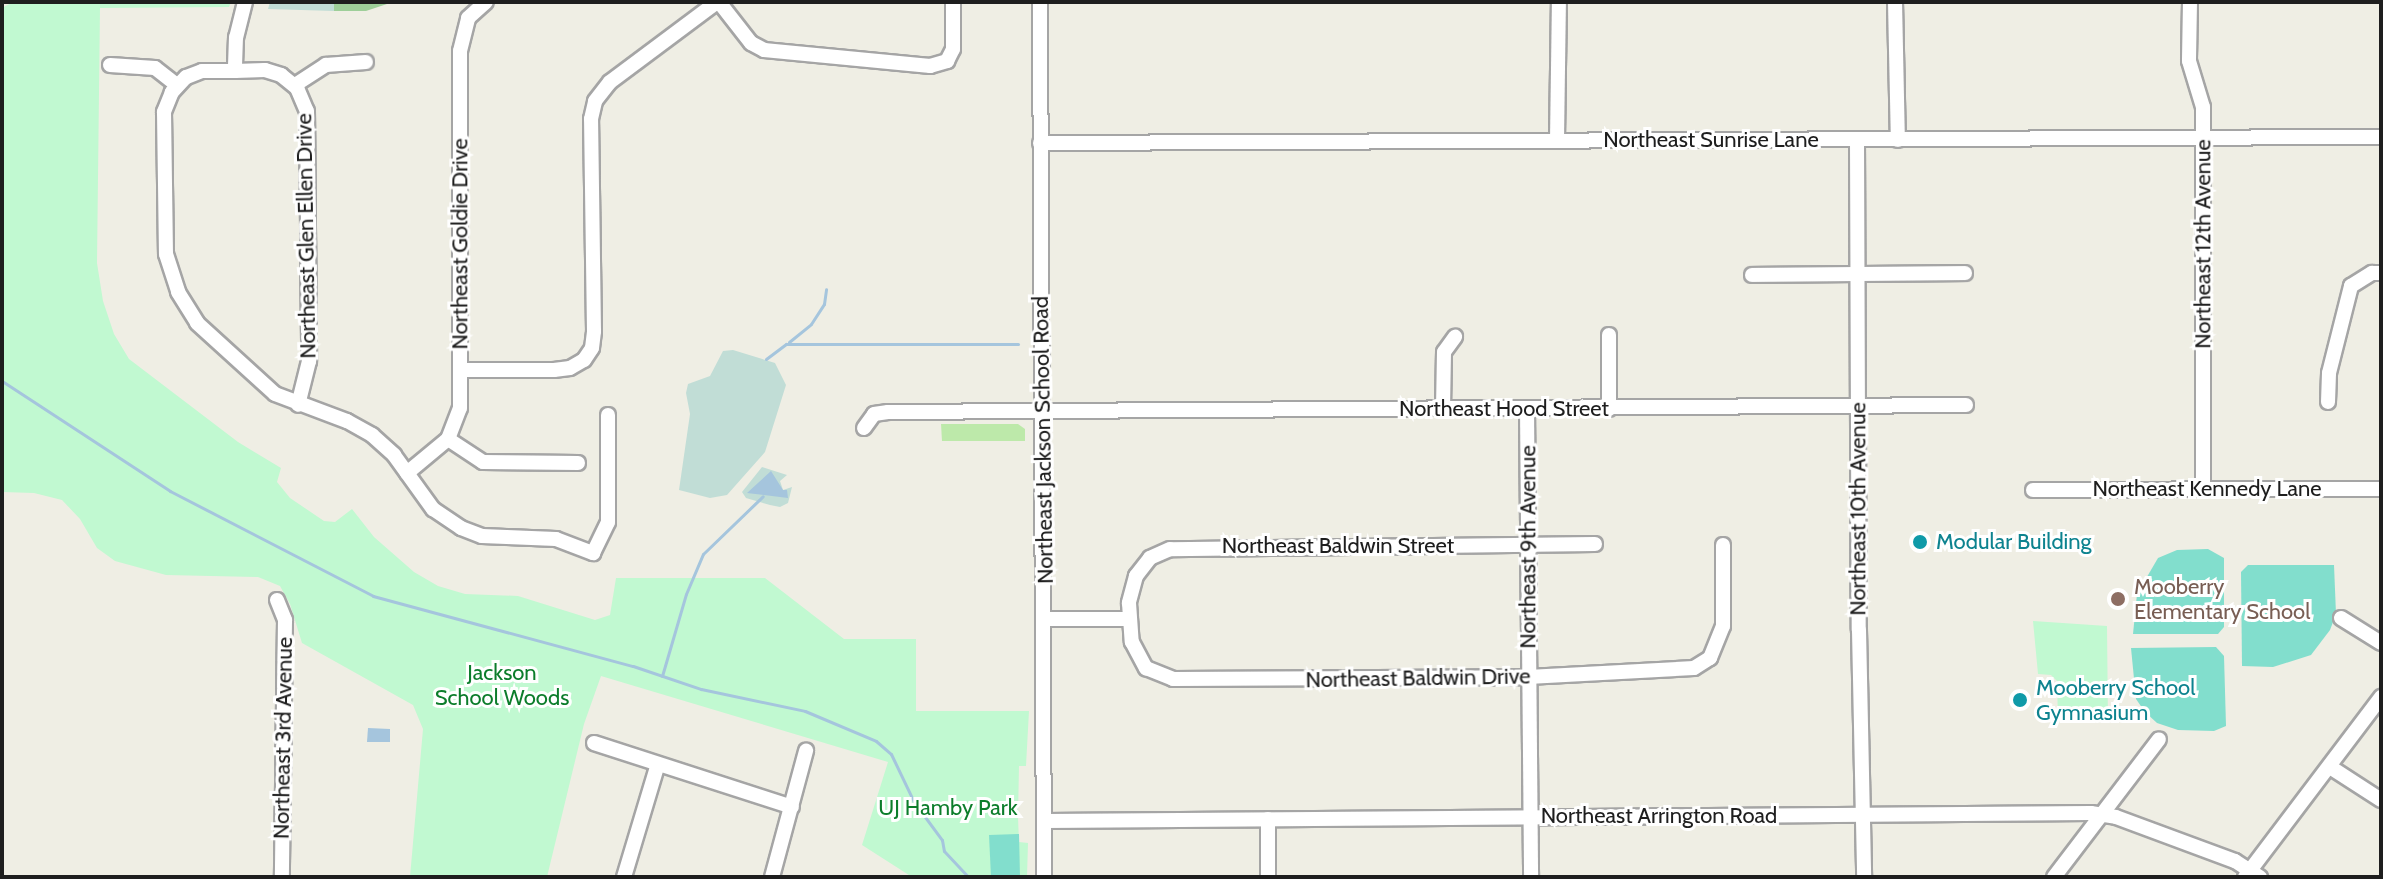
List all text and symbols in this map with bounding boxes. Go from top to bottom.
street label: Northeast Glen Ellen Drive [291,113,321,359]
street label: Northeast Sunrise Lane [1603,127,1819,153]
street label: Northeast Goldie Drive [447,138,473,350]
street label: Northeast 12th Avenue [2190,139,2216,349]
street label: Northeast Jackson School Road [1027,296,1059,584]
street label: Northeast Hood Street [1399,396,1609,422]
street label: Northeast 10th Avenue [1845,402,1871,616]
street label: Northeast 9th Avenue [1515,445,1541,649]
street label: Northeast Kennedy Lane [2092,476,2322,502]
place label: Modular Building [1936,529,2092,555]
street label: Northeast Baldwin Street [1222,533,1454,559]
marker: Modular Building [1911,533,1929,551]
place label: Mooberry Elementary School [2134,573,2310,624]
marker: Mooberry Elementary School [2109,590,2127,608]
street label: Northeast 3rd Avenue [268,637,298,839]
park label: Jackson School Woods [435,659,569,710]
street label: Northeast Baldwin Drive [1305,663,1531,693]
place label: Mooberry School Gymnasium [2036,674,2195,726]
marker: Mooberry School Gymnasium [2011,691,2029,709]
park label: UJ Hamby Park [878,795,1018,821]
street label: Northeast Arrington Road [1541,803,1777,829]

